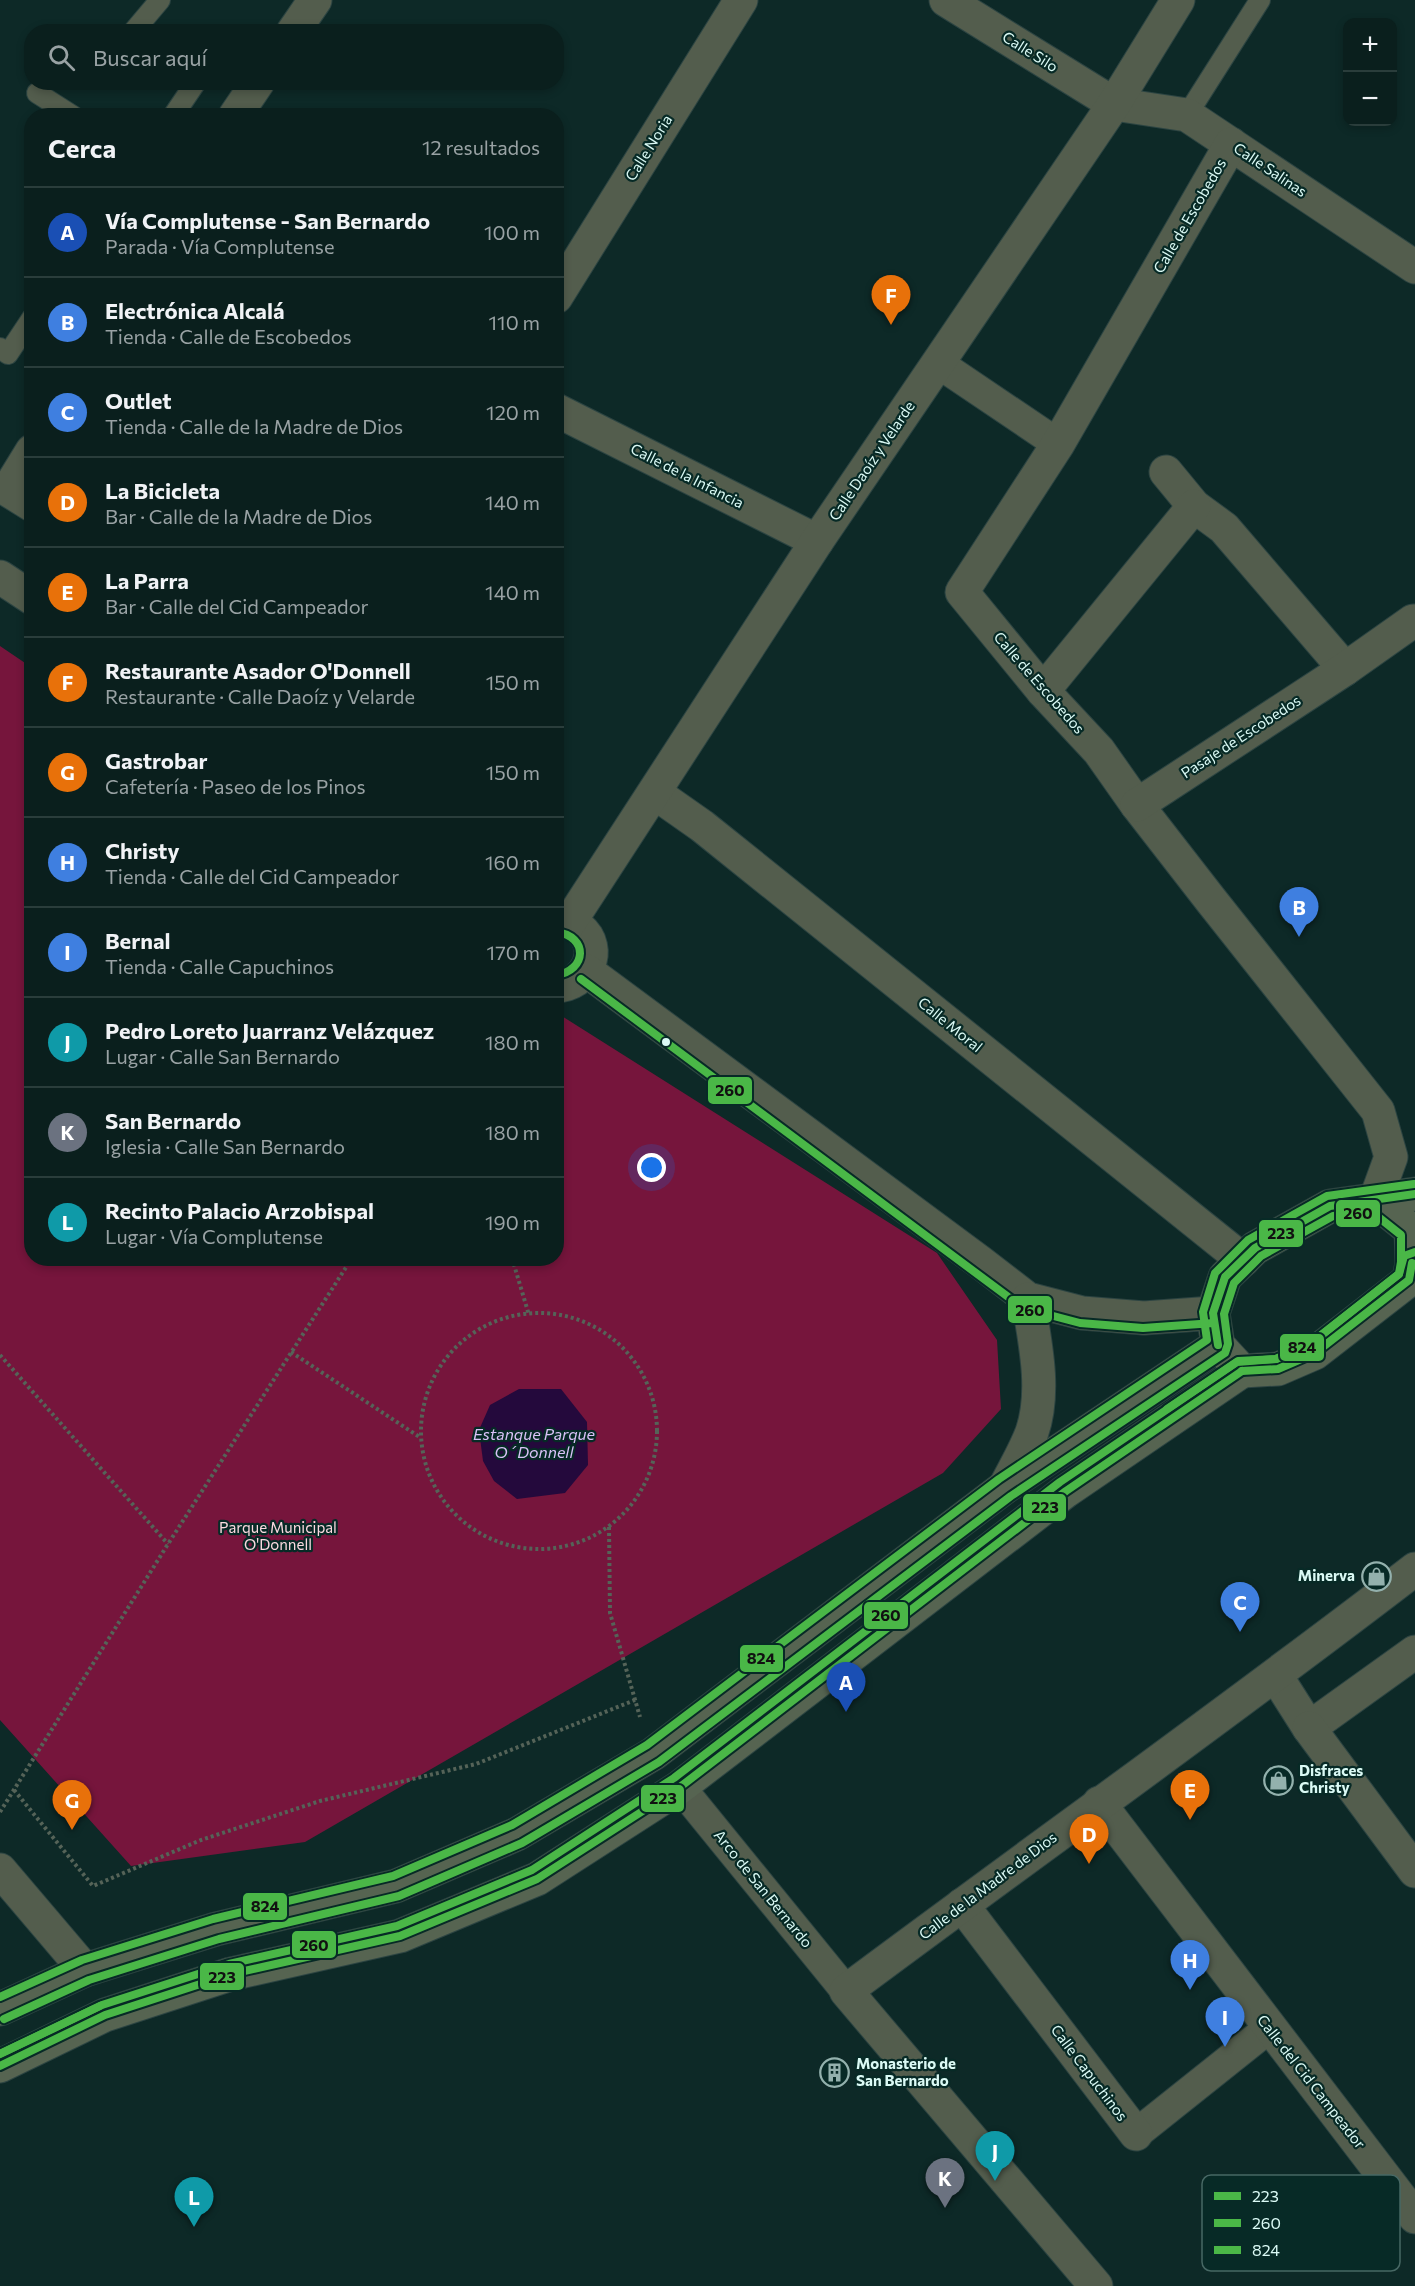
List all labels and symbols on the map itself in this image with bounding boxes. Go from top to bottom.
street label: Calle Silo [999,27,1062,75]
street label: Calle Noria [621,111,676,184]
street label: Calle Salinas [1231,138,1311,200]
street label: Calle de Escobedos [1149,155,1229,276]
pin: F [872,276,910,325]
street label: Calle Daoíz y Velarde [824,397,918,524]
street label: Calle de la Infancia [628,439,747,511]
street label: Calle de Escobedos [991,628,1089,737]
street label: Pasaje de Escobedos [1177,691,1304,782]
pin: B [1280,888,1318,937]
street label: Calle Moral [915,993,986,1056]
unlabelled marker [660,1036,672,1048]
line badge: 260 [707,1076,753,1105]
text: 260 [715,1080,745,1099]
your location [637,1153,666,1182]
line badge: 260 [1335,1199,1381,1228]
text: 260 [1343,1203,1373,1222]
line badge: 223 [1258,1219,1304,1248]
text: 223 [1267,1223,1295,1242]
line badge: 260 [1007,1295,1053,1324]
text: 260 [1015,1300,1045,1319]
line badge: 824 [1279,1333,1325,1362]
text: 824 [1288,1337,1316,1356]
water label: Estanque Parque O´Donnell [473,1424,595,1461]
line badge: 223 [1022,1493,1067,1522]
text: 223 [1031,1497,1059,1516]
park label: Parque Municipal O'Donnell [219,1518,337,1553]
shop icon: Minerva [1360,1560,1392,1592]
place label: Minerva [1298,1566,1355,1584]
pin: C [1220,1582,1260,1632]
line badge: 260 [863,1601,909,1630]
text: 260 [871,1605,901,1624]
line badge: 824 [739,1644,784,1673]
text: 824 [747,1648,775,1667]
pin: A [826,1662,866,1712]
place label: Disfraces Christy [1299,1761,1363,1796]
shop icon: Disfraces Christy [1262,1764,1294,1796]
pin: E [1170,1770,1210,1820]
pin: G [52,1780,92,1830]
line badge: 223 [640,1784,685,1813]
text: 223 [649,1788,677,1807]
pin: D [1070,1814,1108,1864]
street label: Arco de San Bernardo [711,1826,817,1951]
street label: Calle de la Madre de Dios [915,1827,1060,1943]
line badge: 824 [242,1892,288,1921]
text: 824 [251,1896,279,1915]
line badge: 260 [291,1930,337,1959]
text: 260 [299,1935,329,1954]
pin: H [1170,1940,1210,1990]
line badge: 223 [199,1962,245,1991]
text: 223 [208,1967,236,1986]
pin: I [1206,1998,1244,2047]
street label: Calle del Cid Campeador [1254,2011,1370,2152]
street label: Calle Capuchinos [1048,2021,1132,2124]
place label: Monasterio de San Bernardo [856,2054,956,2089]
building icon: Monasterio de San Bernardo [819,2057,851,2089]
pin: J [976,2132,1014,2181]
pin: K [926,2158,964,2208]
legend [1202,2175,1400,2271]
pin: L [174,2178,214,2227]
text: 223 [1252,2186,1279,2205]
text: 260 [1252,2213,1281,2232]
text: 824 [1252,2240,1280,2259]

